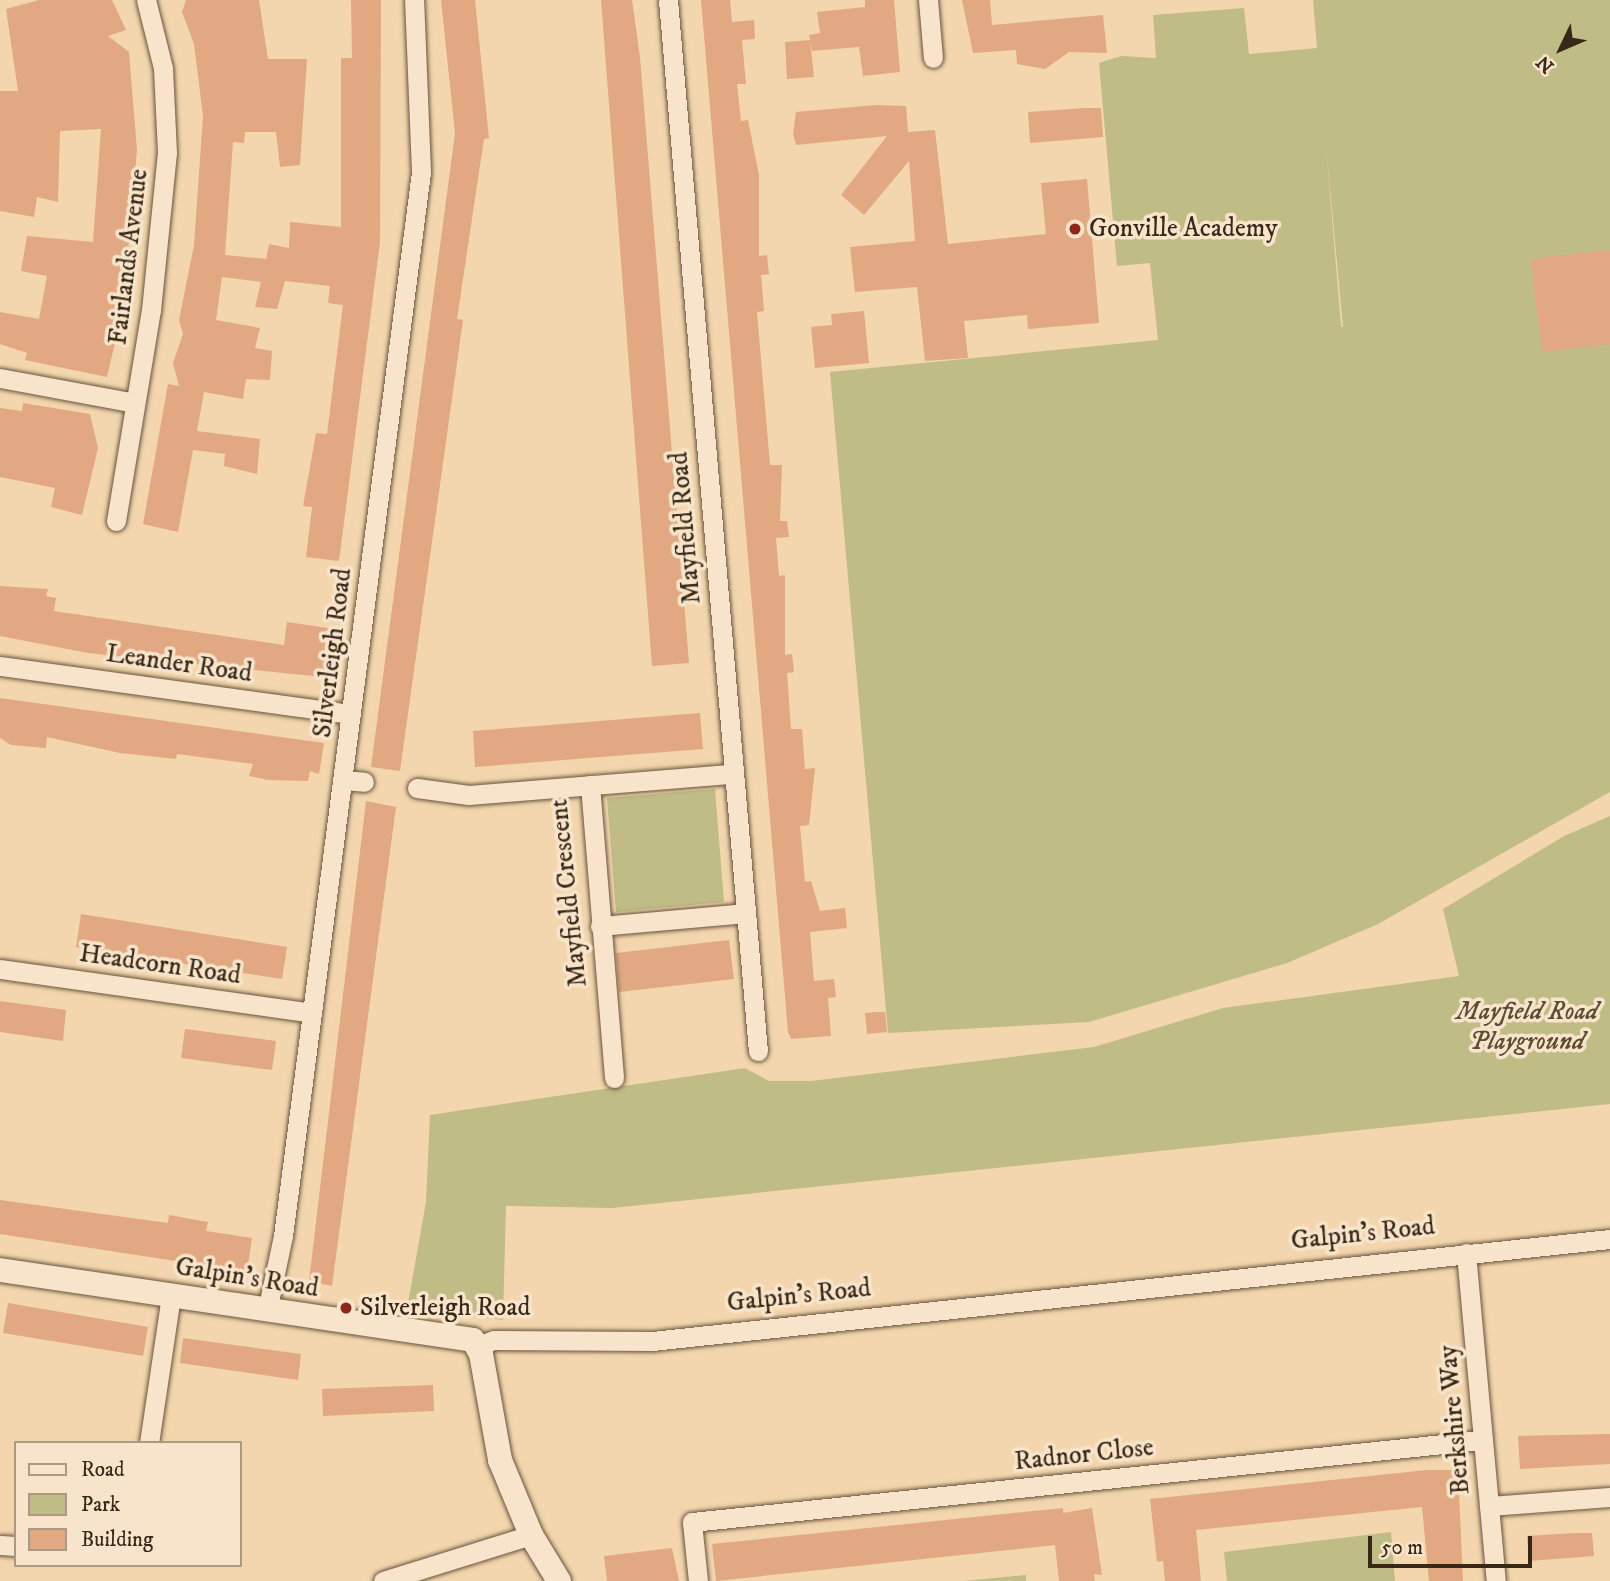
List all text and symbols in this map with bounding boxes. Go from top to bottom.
north arrow [1526,14,1596,84]
text: N [1532,50,1559,78]
street label: Fairlands Avenue [103,167,155,347]
place label: Gonville Academy [1089,213,1278,245]
marker: Gonville Academy [1067,221,1083,237]
street label: Mayfield Road [664,451,708,605]
street label: Silverleigh Road [307,566,359,740]
street label: Leander Road [104,638,254,690]
street label: Mayfield Crescent [544,797,594,989]
street label: Headcorn Road [77,938,243,992]
park label: Mayfield Road Playground [1456,996,1598,1058]
street label: Galpin's Road [1289,1211,1437,1257]
street label: Galpin's Road [173,1251,321,1305]
street label: Galpin's Road [725,1273,873,1319]
place label: Silverleigh Road [360,1292,531,1324]
marker: Silverleigh Road [338,1300,354,1316]
street label: Berkshire Way [1433,1344,1477,1496]
street label: Radnor Close [1013,1432,1155,1478]
legend [14,1441,242,1567]
text: Road [81,1457,125,1483]
text: Park [81,1492,120,1518]
scale bar [1372,1522,1536,1566]
text: Building [81,1527,153,1553]
text: 50 m [1381,1535,1423,1561]

